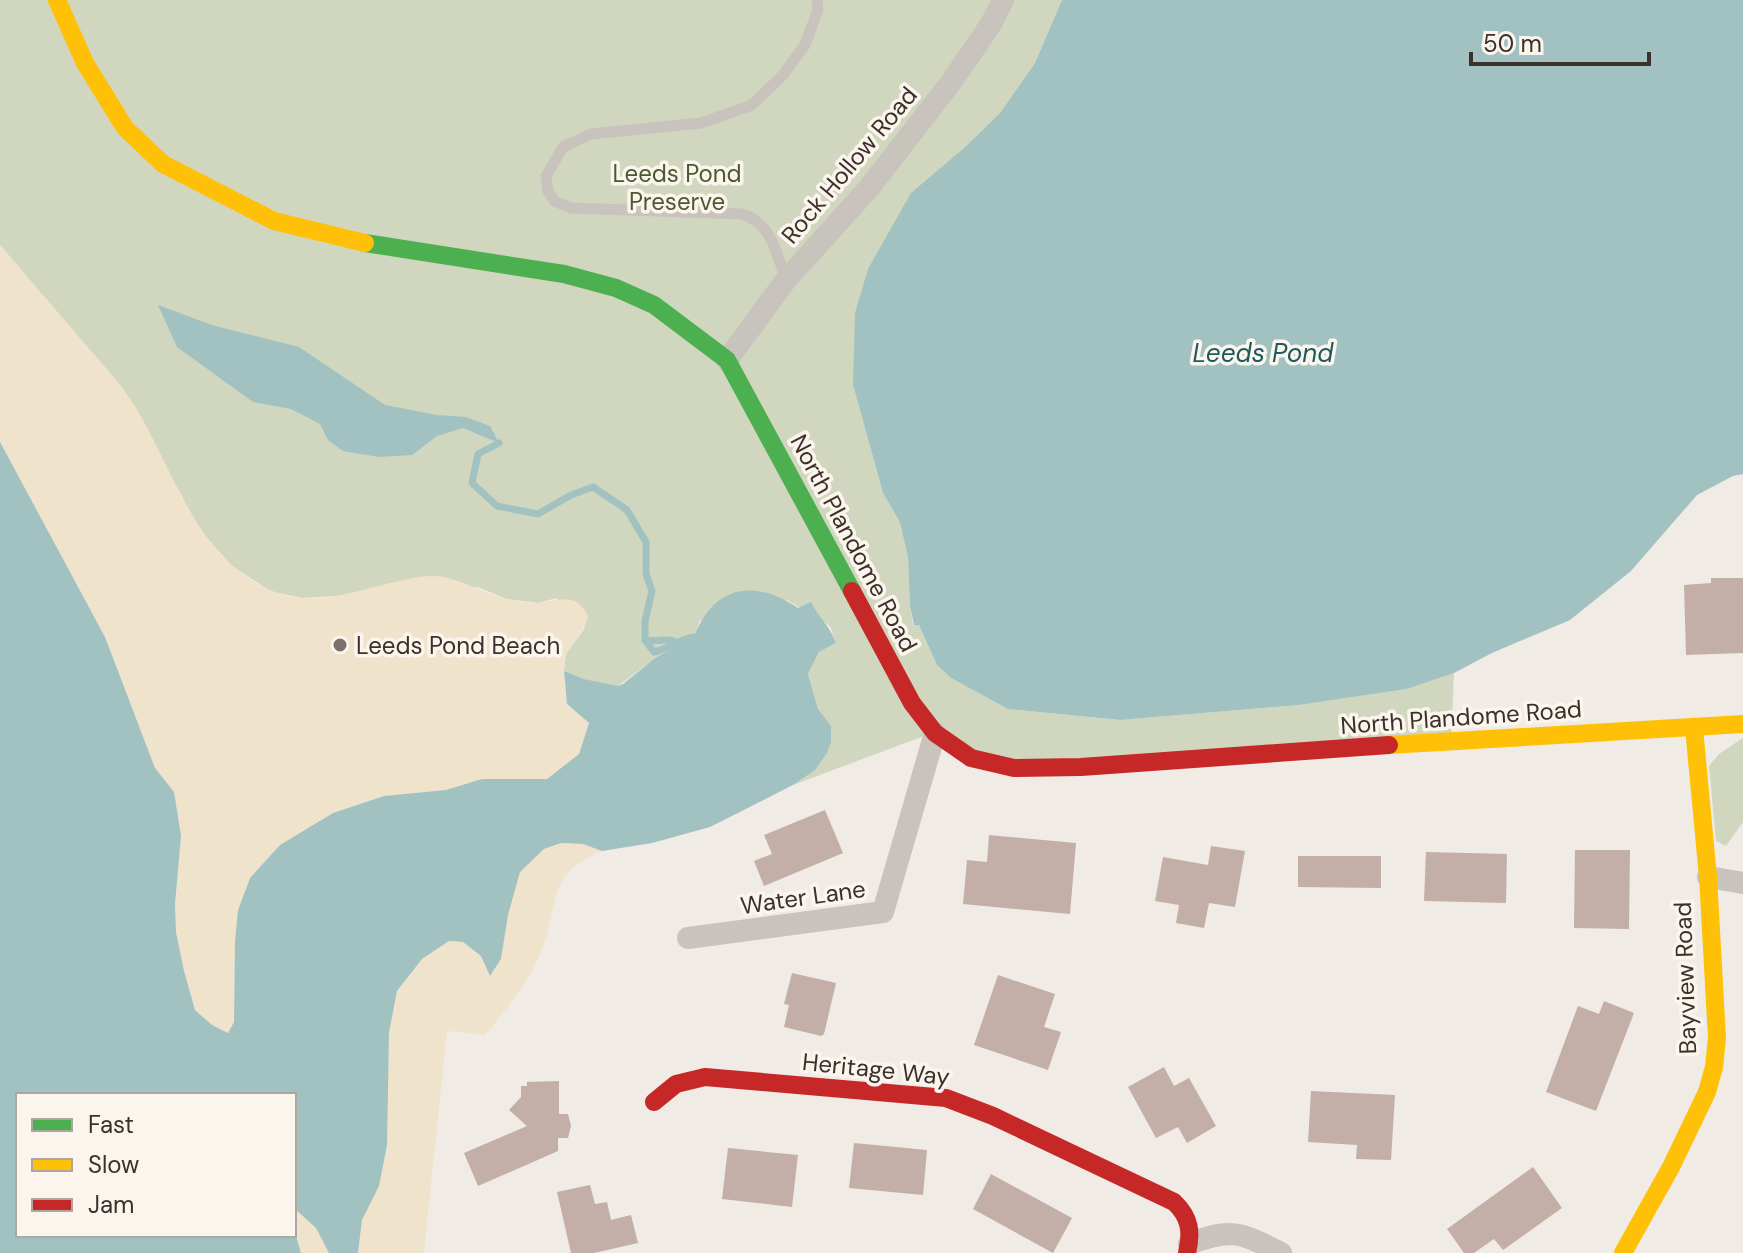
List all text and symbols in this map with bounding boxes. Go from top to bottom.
scale bar [1471,16,1649,66]
text: 50 m [1483,28,1542,59]
street label: Rock Hollow Road [774,80,924,250]
park label: Leeds Pond Preserve [612,158,742,217]
water label: Leeds Pond [1193,336,1334,370]
street label: North Plandome Road [784,429,924,657]
place label: Leeds Pond Beach [356,630,560,661]
marker: Leeds Pond Beach [331,636,349,654]
street label: North Plandome Road [1339,693,1583,741]
street label: Water Lane [739,873,867,921]
street label: Bayview Road [1667,901,1703,1055]
street label: Heritage Way [801,1046,951,1092]
legend [16,1093,296,1237]
text: Fast [88,1109,134,1140]
text: Slow [88,1149,139,1180]
text: Jam [88,1189,134,1220]

